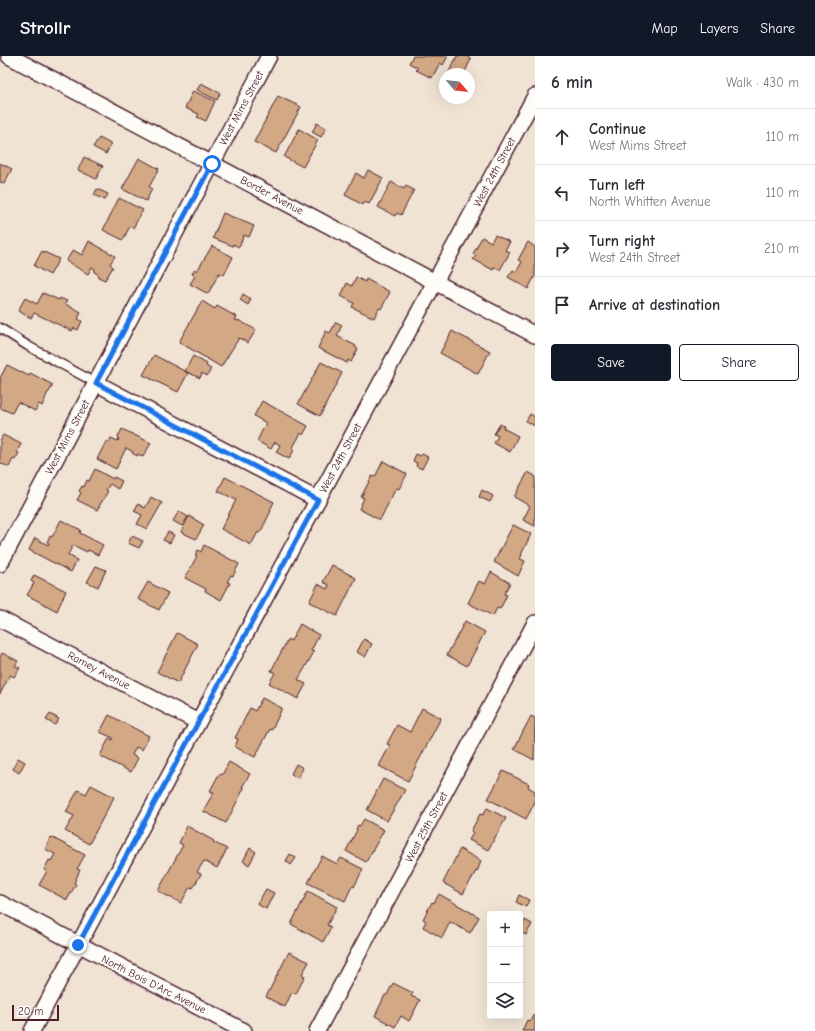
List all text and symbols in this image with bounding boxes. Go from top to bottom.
text: Strollr [20,17,70,39]
text: Map [651,20,678,37]
text: Layers [700,20,738,37]
text: Share [760,20,795,37]
street label: West Mims Street [216,68,267,148]
north arrow [439,68,475,104]
text: 6 min [551,73,593,92]
text: Walk · 430 m [726,75,799,90]
text: Continue [589,120,646,138]
icon: ahead [551,126,573,148]
text: 110 m [766,129,799,144]
street label: West 24th Street [471,134,519,209]
text: West Mims Street [589,138,686,153]
route start [203,155,221,173]
street label: Border Avenue [238,173,306,218]
text: Turn left [589,176,645,194]
icon: left [551,182,573,204]
text: 110 m [766,185,799,200]
text: North Whitten Avenue [589,194,711,209]
text: Turn right [589,232,655,250]
icon: right [551,238,573,260]
text: 210 m [764,241,799,256]
text: West 24th Street [589,250,680,265]
icon: arrive [551,294,573,316]
text: Arrive at destination [589,296,720,314]
button: Save [551,344,671,381]
button: Share [679,344,799,381]
street label: West Mims Street [42,397,93,477]
street label: West 24th Street [317,420,365,495]
street label: Ramey Avenue [65,649,133,693]
street label: West 25th Street [402,789,451,865]
map controls [487,911,523,1019]
button: + [487,911,523,947]
route end [69,936,87,954]
button: − [487,947,523,983]
street label: North Bois D'Arc Avenue [99,952,209,1017]
button: layers [487,983,523,1019]
scale bar [12,1003,59,1022]
text: 20 m [18,1005,43,1018]

